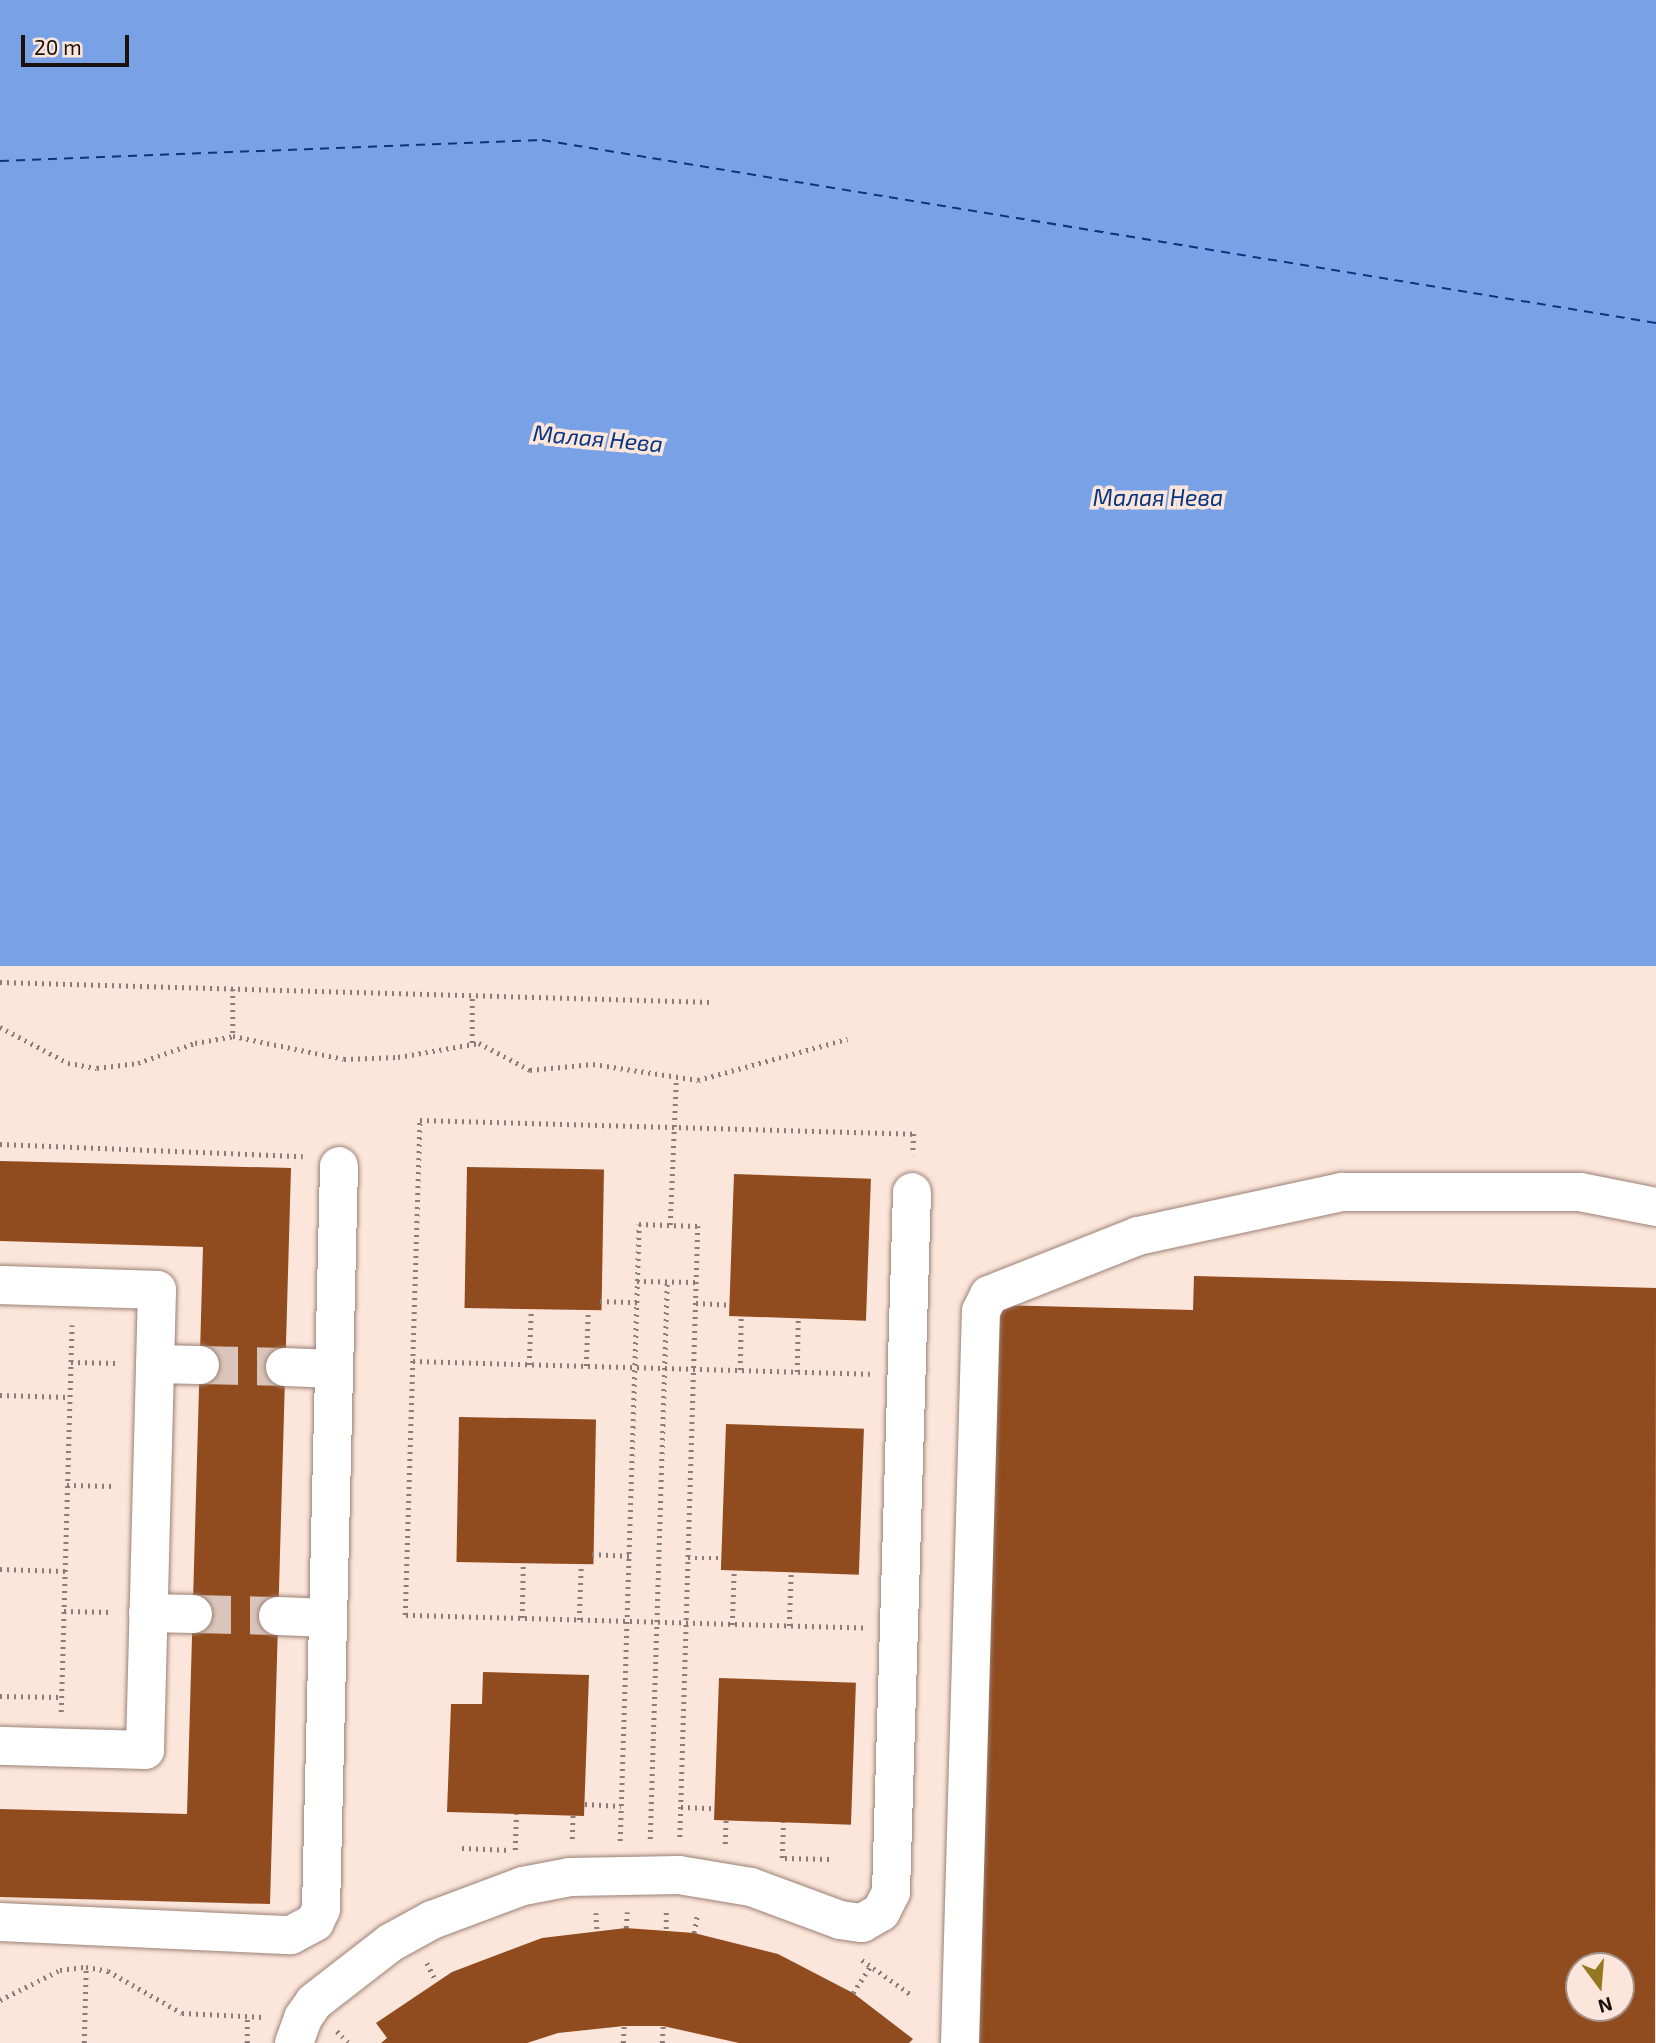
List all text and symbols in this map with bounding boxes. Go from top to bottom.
scale bar [24,21,133,65]
text: 20 m [34,34,82,59]
water label: Малая Нева [532,419,664,457]
water label: Малая Нева [1093,483,1223,511]
north arrow [1565,1952,1635,2022]
text: N [1596,1993,1615,2019]

